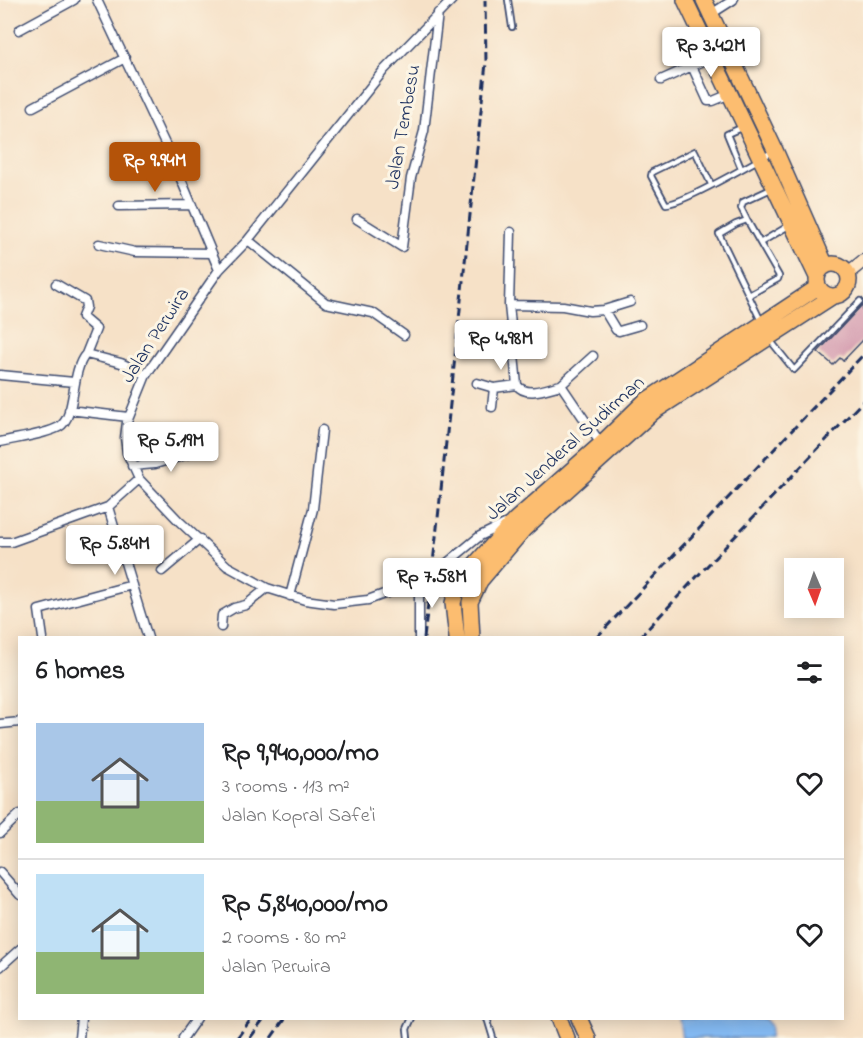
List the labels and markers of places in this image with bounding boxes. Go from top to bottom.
pin: Rp 3.42M [649,27,773,78]
pin: Rp 9.94M [93,142,217,193]
pin: Rp 4.98M [439,320,563,371]
pin: Rp 5.19M [109,422,233,473]
pin: Rp 5.84M [53,525,177,576]
pin: Rp 7.58M [370,558,494,609]

